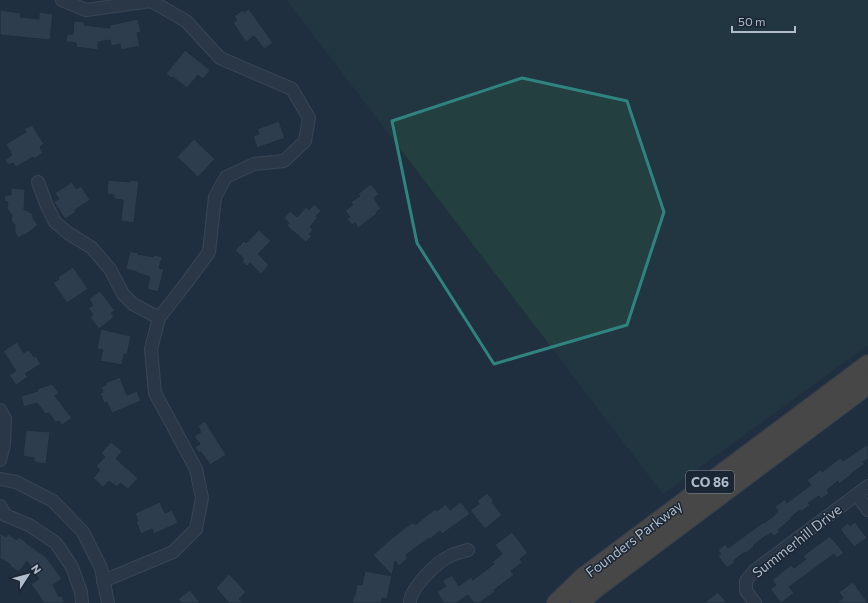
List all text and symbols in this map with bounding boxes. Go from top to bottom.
scale bar [732,8,795,34]
text: 50 m [738,14,766,28]
road number: CO 86 [686,471,734,493]
street label: Founders Parkway [582,497,685,580]
street label: Summerhill Drive [749,500,845,581]
north arrow [8,555,48,595]
text: N [29,562,44,576]

